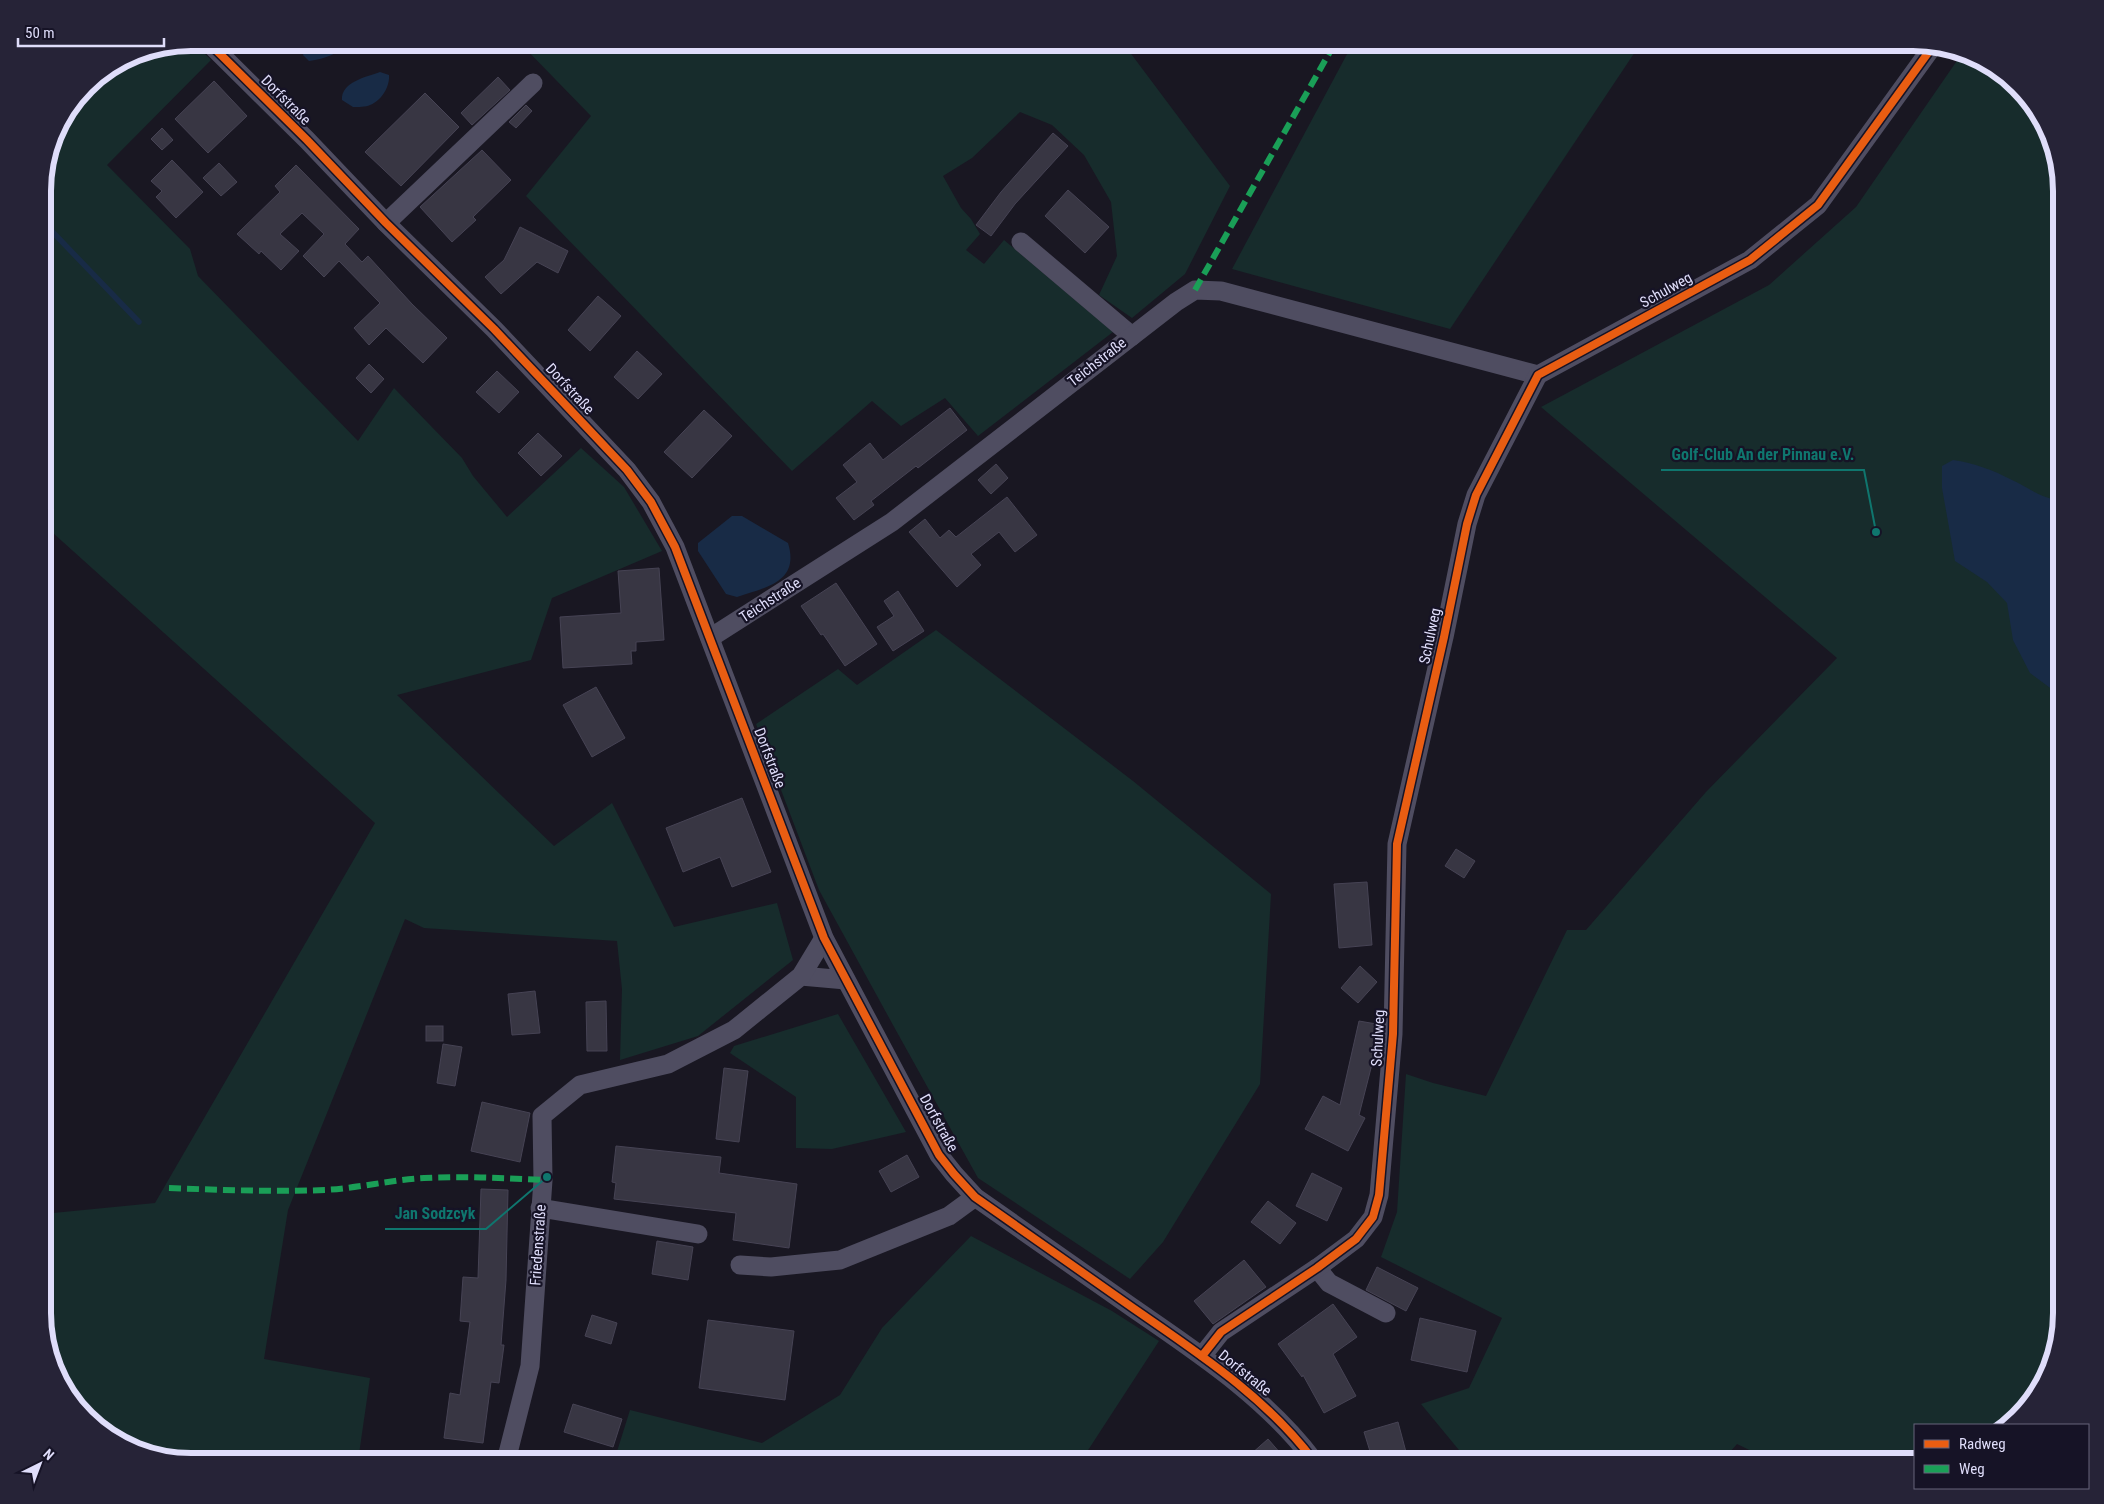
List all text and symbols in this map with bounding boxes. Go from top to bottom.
scale bar [18,15,164,47]
text: 50 m [25,24,55,42]
street label: Dorfstraße [257,71,315,129]
street label: Schulweg [1637,268,1695,312]
street label: Teichstraße [1064,334,1130,390]
street label: Dorfstraße [542,360,598,418]
callout: Golf-Club An der Pinnau e.V. [1661,439,1864,470]
text: Golf-Club An der Pinnau e.V. [1672,445,1854,464]
street label: Teichstraße [736,574,804,626]
street label: Schulweg [1415,606,1445,666]
street label: Dorfstraße [750,725,790,791]
street label: Schulweg [1368,1009,1388,1067]
street label: Dorfstraße [916,1091,962,1155]
callout: Jan Sodzcyk [385,1198,486,1229]
text: Jan Sodzcyk [395,1204,476,1223]
street label: Friedenstraße [526,1204,550,1286]
street label: Dorfstraße [1215,1346,1275,1400]
legend [1914,1424,2089,1489]
text: Radweg [1959,1435,2006,1453]
north arrow [15,1439,65,1489]
text: N [40,1446,57,1463]
text: Weg [1959,1460,1985,1478]

